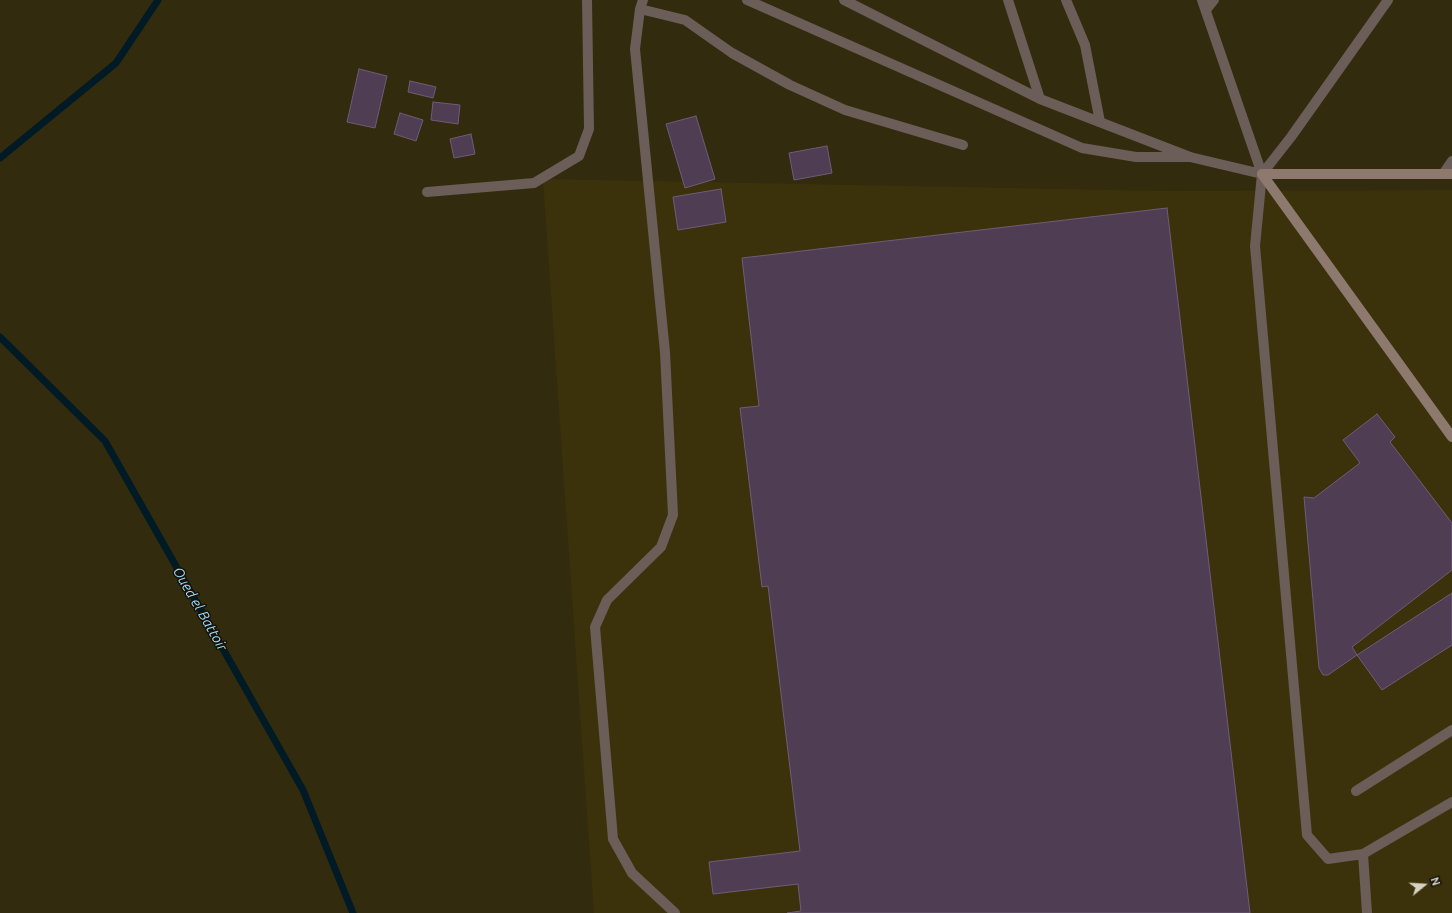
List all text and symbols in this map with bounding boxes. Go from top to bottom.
water label: Oued el Battoir [169,564,231,654]
north arrow [1404,865,1444,905]
text: N [1428,876,1442,887]

